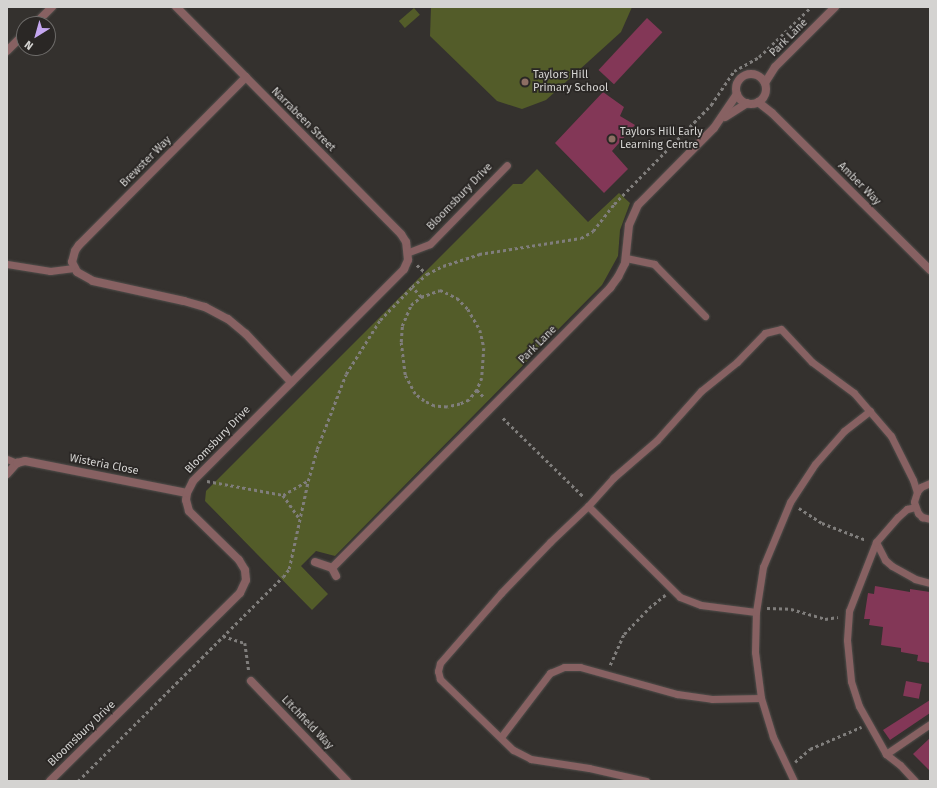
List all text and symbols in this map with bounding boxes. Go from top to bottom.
north arrow [16,16,56,56]
street label: Park Lane [767,16,811,60]
text: N [22,38,36,53]
place label: Taylors Hill Primary School [533,69,608,95]
marker: Taylors Hill Primary School [520,77,530,87]
street label: Narrabeen Street [268,85,338,155]
place label: Taylors Hill Early Learning Centre [620,126,703,152]
street label: Brewster Way [118,134,174,190]
marker: Taylors Hill Early Learning Centre [607,134,617,144]
street label: Amber Way [835,160,883,208]
street label: Bloomsbury Drive [424,161,496,233]
street label: Park Lane [516,323,560,367]
street label: Bloomsbury Drive [182,404,254,476]
street label: Wisteria Close [68,452,140,478]
street label: Litchfield Way [278,694,336,752]
street label: Bloomsbury Drive [46,698,118,770]

